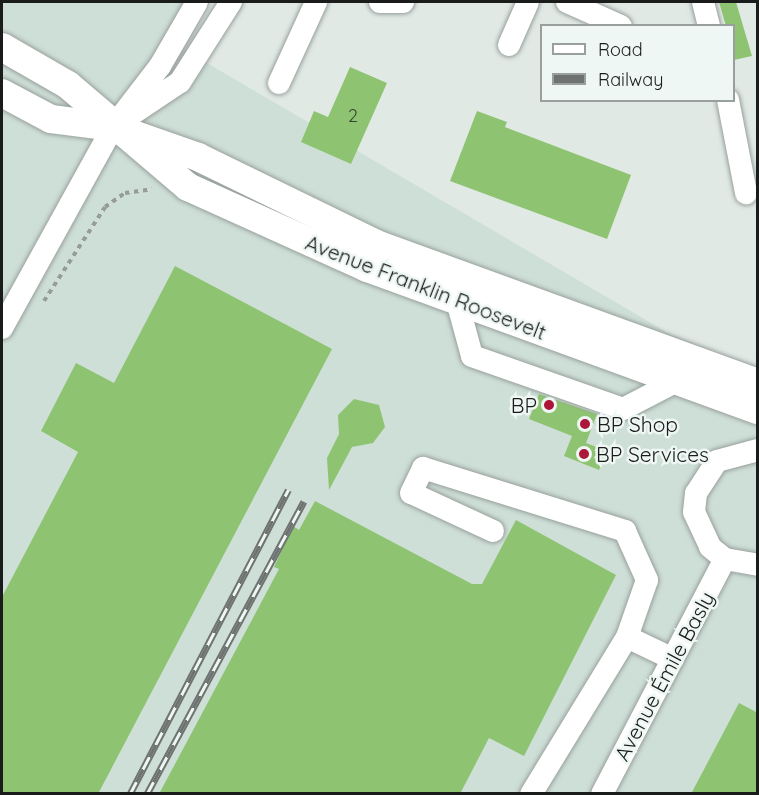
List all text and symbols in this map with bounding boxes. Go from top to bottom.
legend [540,24,735,102]
text: Road [598,38,643,61]
text: Railway [598,68,664,91]
house number: 2 [348,105,358,127]
street label: Avenue Franklin Roosevelt [302,229,550,345]
place label: BP [511,392,537,418]
marker: BP [542,398,556,412]
place label: BP Shop [597,411,678,437]
marker: BP Shop [578,417,592,431]
place label: BP Services [596,441,709,467]
marker: BP Services [577,447,591,461]
street label: Avenue Émile Basly [609,587,719,765]

